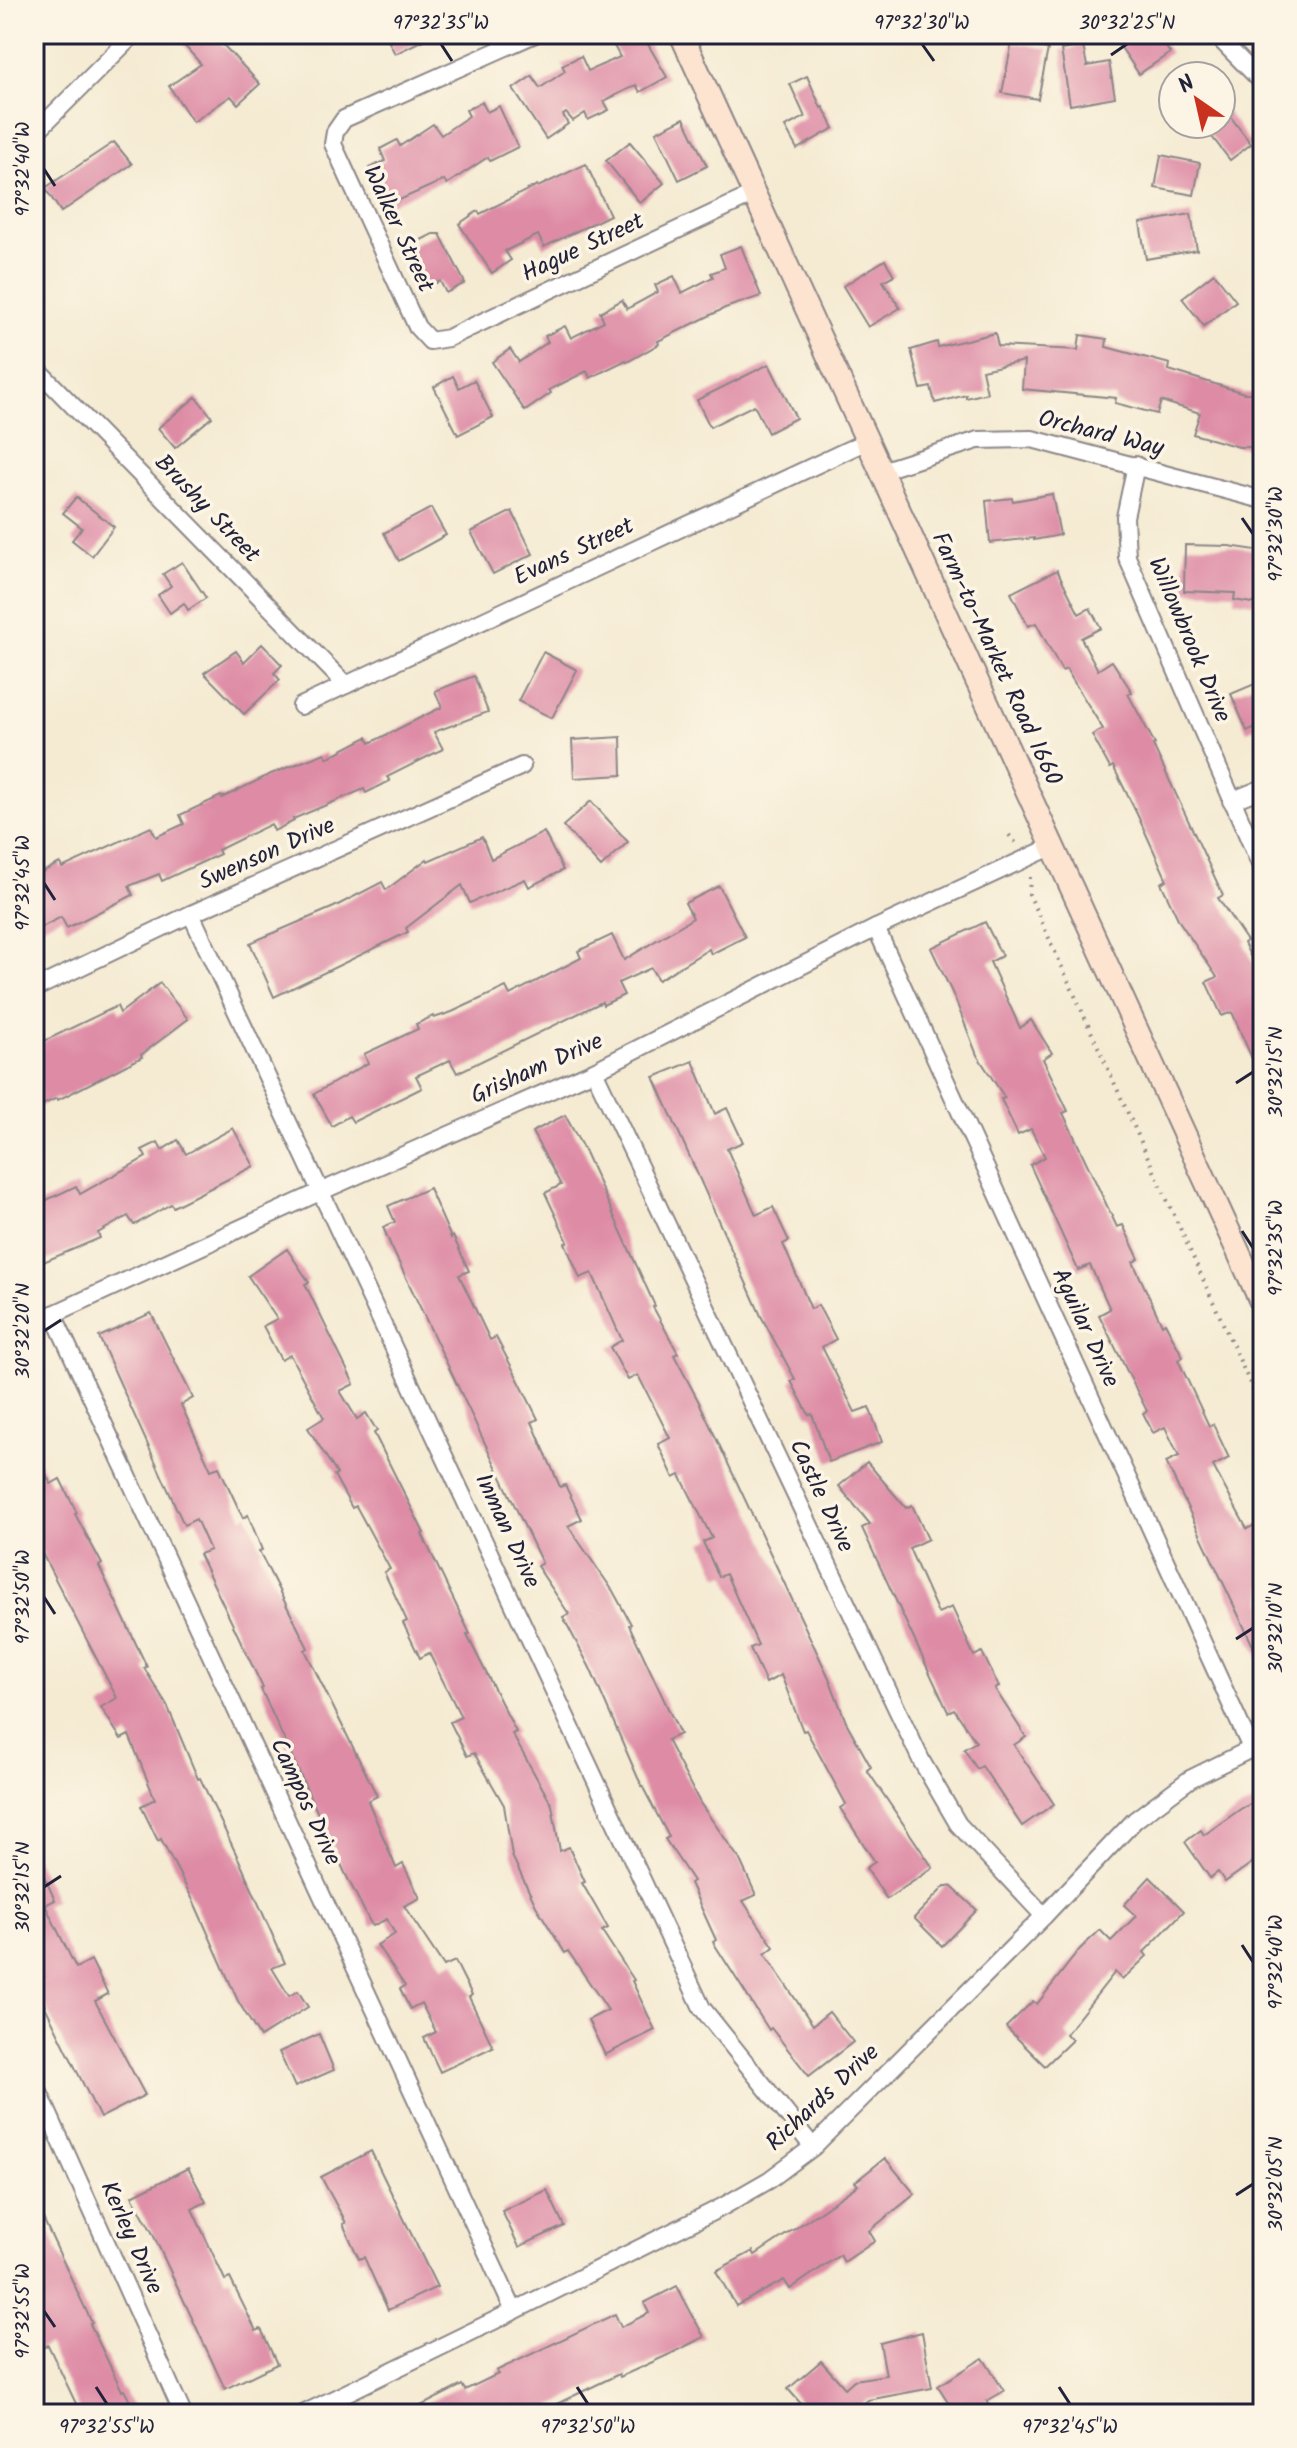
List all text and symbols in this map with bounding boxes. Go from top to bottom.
text: 97°32'35"W [393,8,489,40]
text: 97°32'30"W [874,8,970,40]
text: 30°32'25"N [1079,8,1175,40]
north arrow [1157,60,1237,140]
text: N [1172,67,1203,104]
text: 97°32'40"W [8,122,40,216]
street label: Walker Street [352,159,445,300]
street label: Hague Street [515,202,652,293]
street label: Orchard Way [1034,400,1169,469]
street label: Brushy Street [144,445,270,573]
text: 97°32'30"W [1261,486,1293,582]
street label: Evans Street [507,507,641,597]
street label: Farm-to-Market Road 1660 [920,526,1072,792]
street label: Willowbrook Drive [1137,551,1242,729]
street label: Swenson Drive [192,806,342,902]
text: 97°32'45"W [8,835,40,931]
street label: Grisham Drive [464,1022,610,1116]
text: 30°32'15"N [1261,1026,1293,1118]
text: 97°32'35"W [1261,1200,1293,1296]
street label: Aguilar Drive [1040,1262,1130,1394]
text: 30°32'20"N [8,1283,40,1379]
street label: Castle Drive [778,1433,864,1559]
street label: Inman Drive [463,1467,551,1595]
text: 97°32'50"W [8,1550,40,1644]
text: 30°32'10"N [1261,1583,1293,1673]
street label: Campos Drive [258,1732,352,1872]
text: 30°32'15"N [8,1841,40,1933]
text: 97°32'40"W [1261,1915,1293,2009]
street label: Richards Drive [757,2034,889,2161]
text: 30°32'05"N [1261,2136,1293,2232]
street label: Kerley Drive [89,2175,173,2301]
text: 97°32'55"W [8,2263,40,2359]
text: 97°32'55"W [59,2412,155,2444]
text: 97°32'50"W [541,2412,635,2444]
text: 97°32'45"W [1022,2412,1118,2444]

